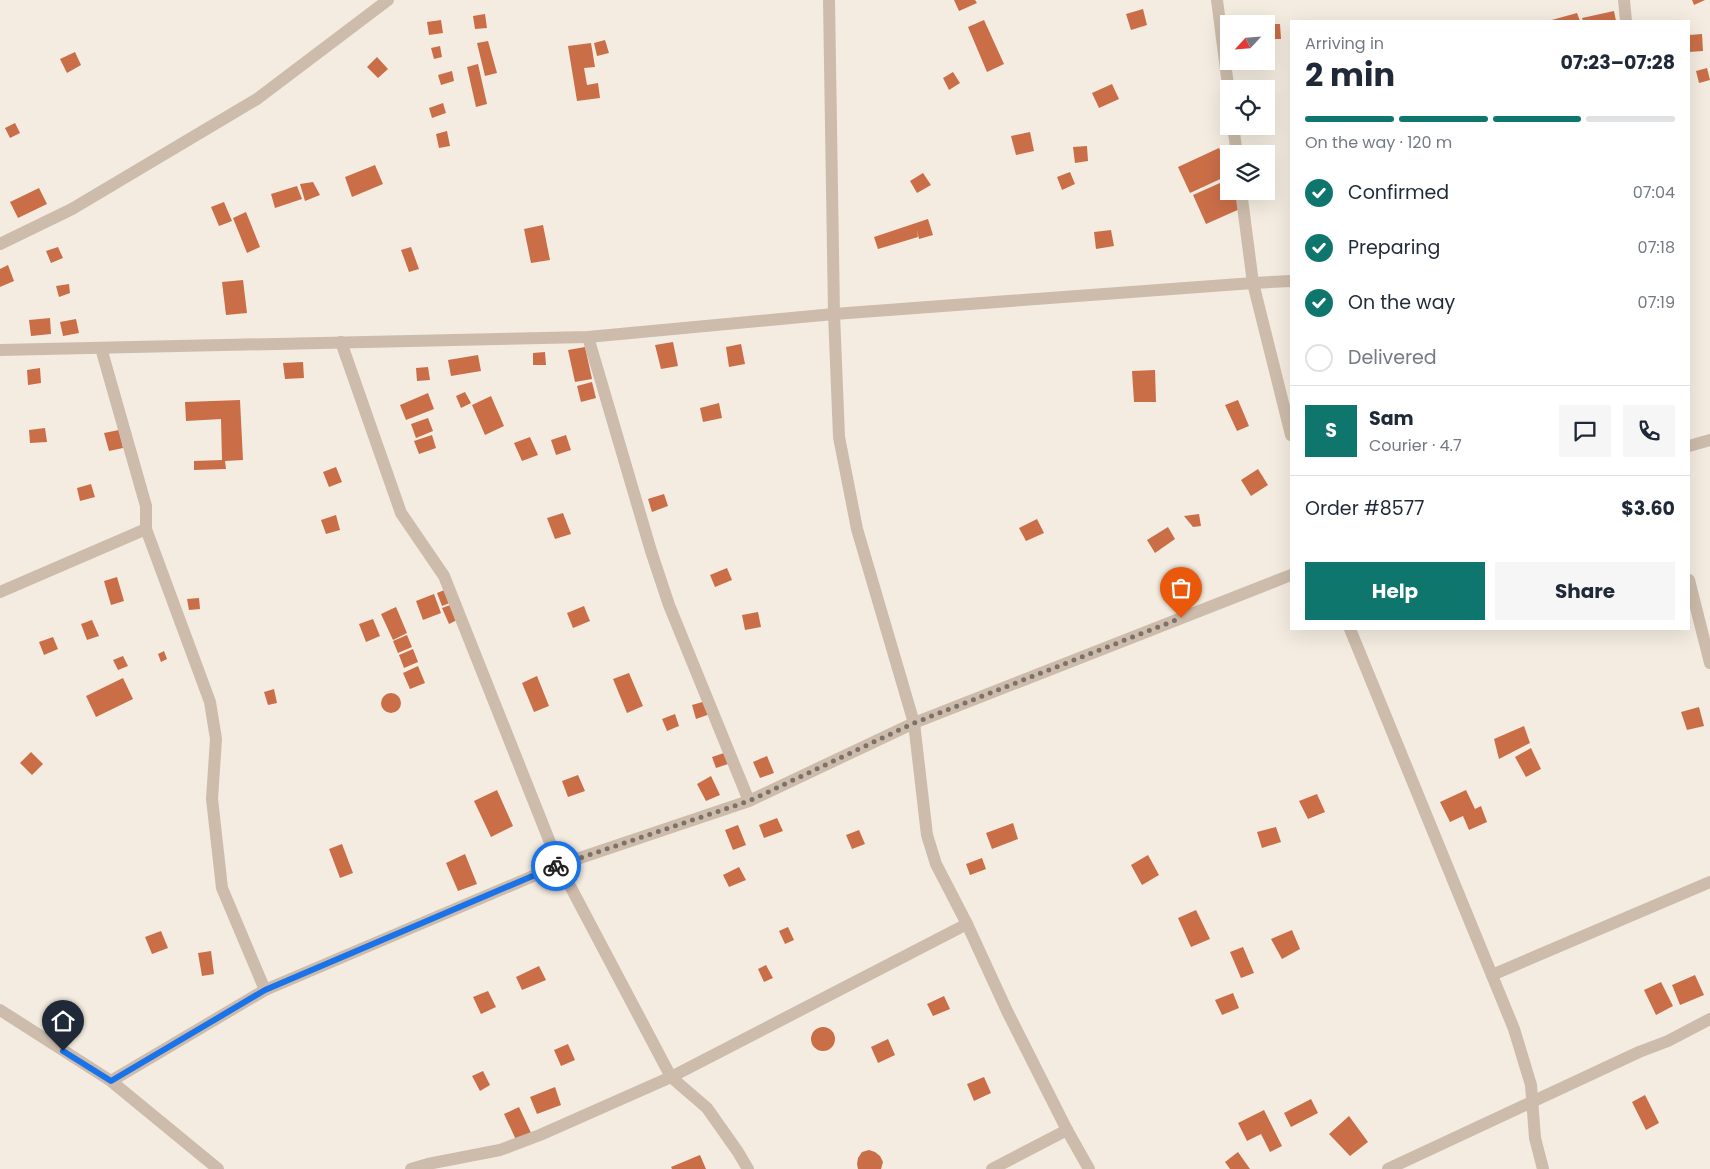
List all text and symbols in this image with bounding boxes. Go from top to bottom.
north arrow [1220,15,1275,70]
map controls [1220,15,1275,200]
text: Arriving in [1305,32,1384,55]
text: 07:23–07:28 [1560,49,1675,76]
text: 2 min [1305,52,1395,97]
button: locate [1220,80,1275,135]
text: On the way · 120 m [1305,131,1452,154]
button: layers [1220,145,1275,200]
icon: check [1305,179,1333,207]
text: Confirmed [1348,179,1449,206]
text: 07:04 [1633,181,1675,204]
icon: check [1305,234,1333,262]
text: Preparing [1348,234,1440,261]
text: 07:18 [1638,236,1675,259]
icon: check [1305,289,1333,317]
text: On the way [1348,289,1455,316]
text: 07:19 [1638,291,1675,314]
text: Delivered [1348,344,1437,371]
text: Sam [1369,405,1414,432]
button: chat [1559,405,1611,457]
button: phone [1623,405,1675,457]
text: S [1325,417,1337,444]
text: Courier · 4.7 [1369,434,1462,457]
text: Order #8577 [1305,495,1424,522]
text: $3.60 [1621,495,1675,522]
button: Help [1305,562,1485,620]
button: Share [1495,562,1675,620]
pin [1160,567,1202,618]
icon: bag [1167,574,1195,602]
courier [531,841,581,891]
icon: bike [542,852,570,880]
pin [42,1000,84,1051]
icon: home [49,1007,77,1035]

